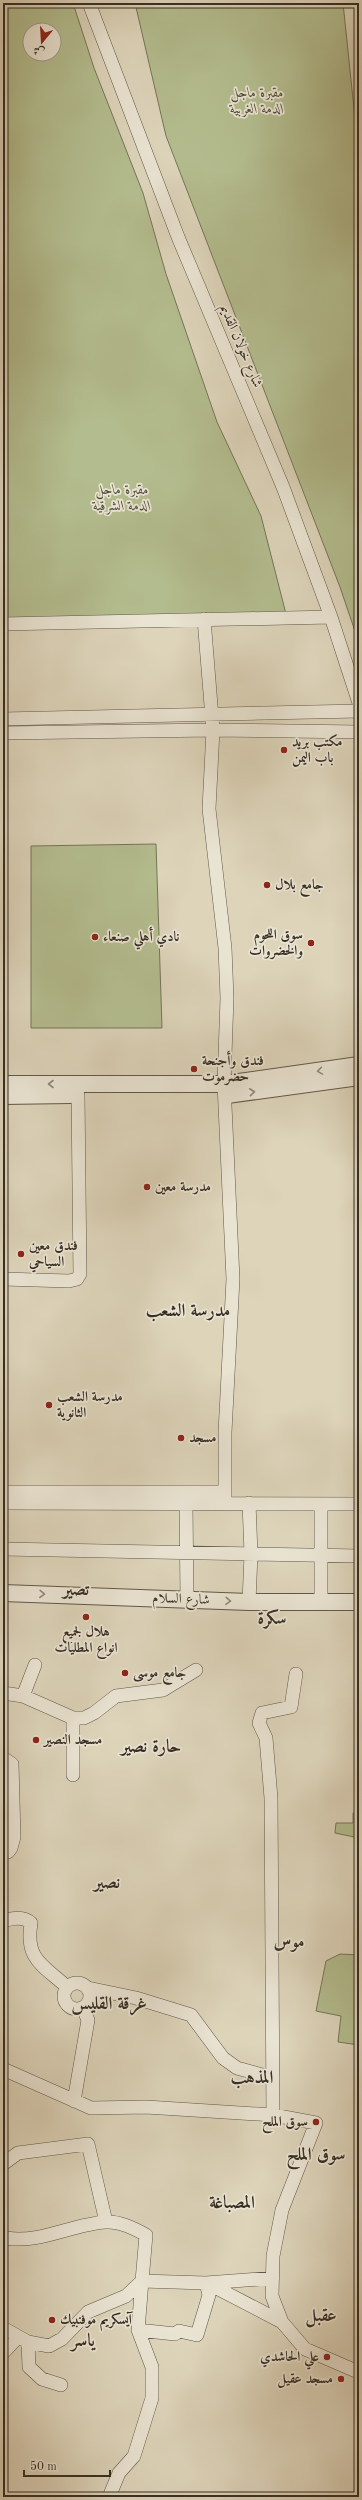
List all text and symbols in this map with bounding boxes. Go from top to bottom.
north arrow [22,22,62,62]
text: ش [32,43,46,57]
park label: مقبرة ماجل الدمة الغربية [228,86,284,117]
street label: شارع خولان القديم [213,302,265,392]
park label: مقبرة ماجل الدمة الشرقية [91,483,151,515]
place label: مكتب بريد باب اليمن [292,734,342,767]
marker: مكتب بريد باب اليمن [279,745,289,755]
place label: جامع بلال [275,877,324,897]
marker: جامع بلال [262,880,272,890]
place label: نادي أهلي صنعاء [103,926,180,950]
place label: سوق اللحوم والخضروات [249,927,303,960]
marker: نادي أهلي صنعاء [90,932,100,942]
marker: سوق اللحوم والخضروات [306,938,316,948]
place label: فندق وأجنحة حضرموت [202,1050,264,1086]
marker: فندق وأجنحة حضرموت [189,1064,199,1074]
one-way arrow [317,1066,324,1075]
one-way arrow [48,1080,54,1088]
one-way arrow [249,1088,255,1097]
place label: مدرسة معين [155,1180,211,1195]
marker: مدرسة معين [142,1182,152,1192]
place label: فندق معين السياحي [28,1239,78,1273]
marker: فندق معين السياحي [16,1249,26,1259]
district label: مدرسة الشعب [146,1302,230,1322]
place label: مدرسة الشعب الثانوية [57,1390,123,1421]
marker: مدرسة الشعب الثانوية [44,1400,54,1410]
place label: مسجد [189,1431,216,1445]
marker: مسجد [176,1433,186,1443]
district label: تصير [61,1581,90,1600]
one-way arrow [39,1590,45,1599]
street label: شارع السلام [152,1591,210,1612]
one-way arrow [225,1596,231,1605]
district label: سكرة [258,1609,286,1629]
marker: هلال لجميع انواع المطليات [81,1612,91,1622]
place label: هلال لجميع انواع المطليات [54,1624,118,1659]
place label: جامع موسى [133,1666,187,1685]
marker: جامع موسى [120,1668,130,1678]
place label: مسجد النصير [42,1733,102,1748]
marker: مسجد النصير [31,1735,41,1745]
district label: حارة نصير [119,1738,181,1757]
district label: نصير [92,1874,120,1893]
district label: موس [273,1933,305,1952]
district label: غرقة القليس [71,1995,147,2016]
district label: المذهب [231,2069,273,2089]
place label: سوق الملح [262,2115,308,2134]
marker: سوق الملح [311,2117,321,2127]
district label: سوق الملح [286,2146,346,2170]
district label: المصباغة [209,2194,255,2213]
district label: عقبل [305,2307,337,2328]
place label: آيسكريم موفنبيك [60,2311,134,2332]
marker: آيسكريم موفنبيك [47,2315,57,2325]
district label: ياسر [69,2332,96,2352]
place label: علي الحاشدي [260,2350,320,2370]
marker: علي الحاشدي [322,2352,332,2362]
place label: مسجد عقيل [277,2372,333,2388]
marker: مسجد عقيل [336,2374,346,2384]
scale bar [24,2452,110,2478]
text: 50 m [30,2460,57,2473]

